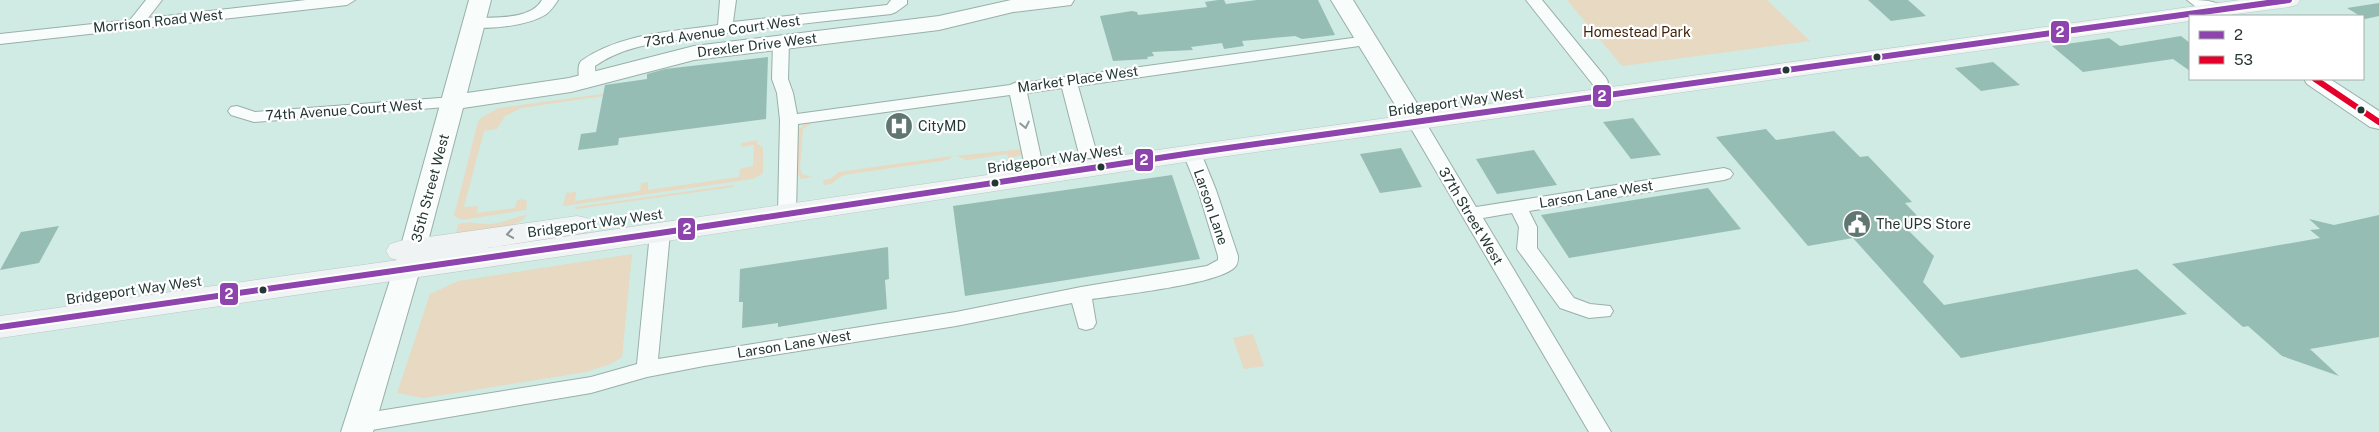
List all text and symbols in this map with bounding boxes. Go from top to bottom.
street label: Morrison Road West [92,6,224,36]
street label: 73rd Avenue Court West [643,12,801,50]
legend [2189,15,2364,80]
line badge: 2 [2050,20,2070,44]
park label: Homestead Park [1583,24,1691,40]
text: 2 [2056,24,2065,40]
text: 2 [2234,26,2243,43]
street label: Drexler Drive West [696,30,818,60]
text: 53 [2234,51,2253,68]
unlabelled marker [1872,52,1882,62]
street label: Market Place West [1017,63,1139,95]
unlabelled marker [1781,65,1791,75]
line badge: 2 [1592,84,1612,108]
street label: Bridgeport Way West [1387,85,1525,119]
text: 2 [1598,88,1607,104]
street label: 74th Avenue Court West [265,97,423,123]
unlabelled marker [2356,105,2366,115]
hospital icon: CityMD [884,111,914,141]
place label: CityMD [918,118,966,134]
one-way arrow [1019,120,1030,129]
street label: 35th Street West [408,132,452,244]
street label: Bridgeport Way West [986,142,1124,176]
line badge: 2 [1134,148,1154,172]
text: 2 [1140,152,1149,168]
unlabelled marker [1096,162,1106,172]
street label: 37th Street West [1436,164,1506,268]
street label: Larson Lane [1191,167,1231,247]
street label: Larson Lane West [1538,177,1654,211]
unlabelled marker [990,178,1000,188]
street label: Bridgeport Way West [526,206,664,240]
public building icon: The UPS Store [1842,209,1872,239]
place label: The UPS Store [1876,216,1971,232]
line badge: 2 [677,217,696,241]
text: 2 [683,221,692,237]
one-way arrow [506,229,515,239]
street label: Bridgeport Way West [65,273,203,307]
line badge: 2 [219,282,239,306]
unlabelled marker [258,285,268,295]
text: 2 [225,286,234,302]
street label: Larson Lane West [736,327,852,361]

